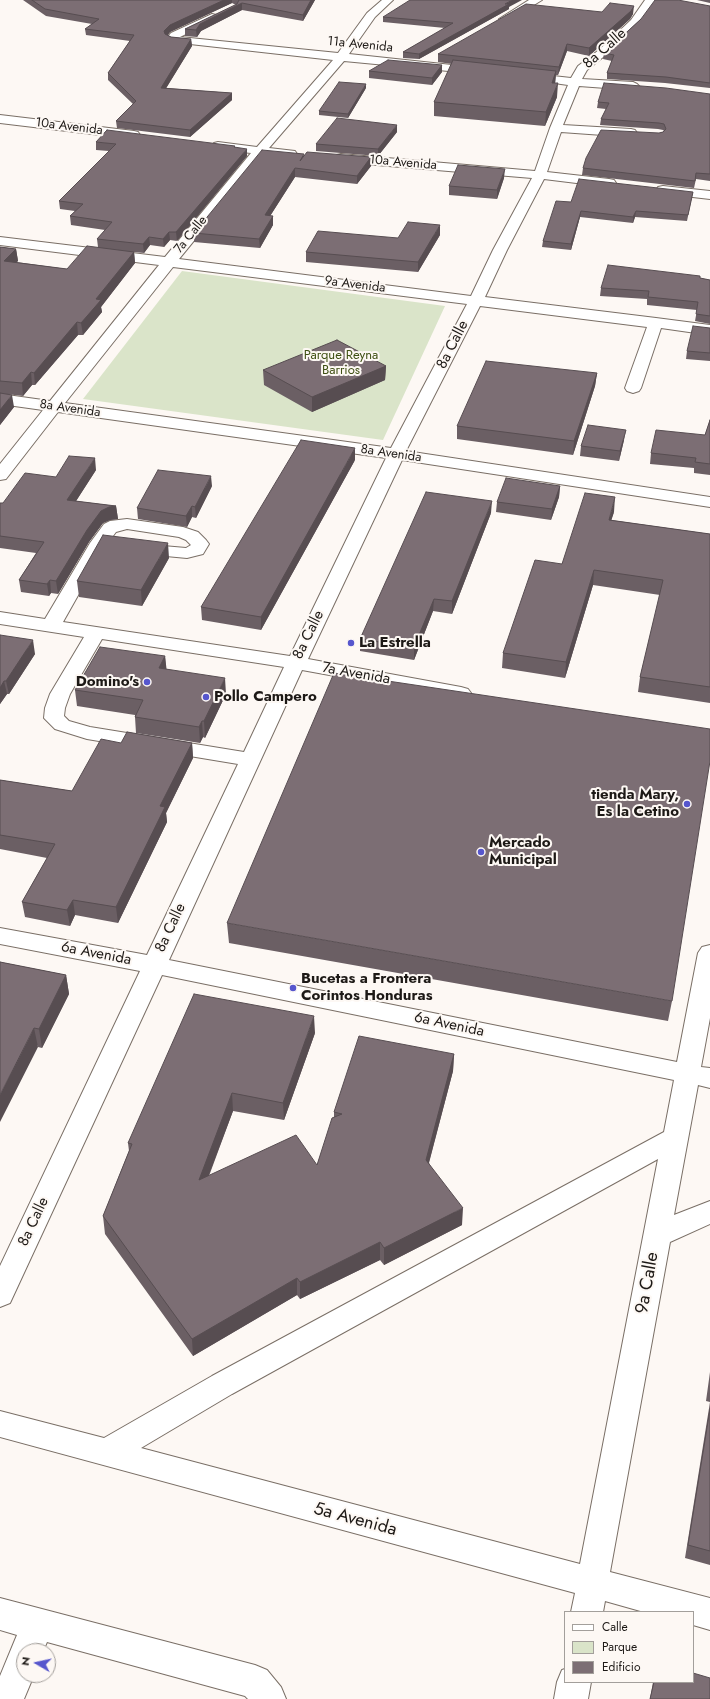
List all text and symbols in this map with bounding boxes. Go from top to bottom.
street label: 8a Calle [580,25,630,73]
street label: 11a Avenida [326,34,394,56]
street label: 10a Avenida [34,115,104,139]
street label: 10a Avenida [369,152,437,174]
street label: 7a Calle [171,213,211,257]
street label: 9a Avenida [324,274,386,296]
street label: 8a Calle [433,318,473,372]
park label: Parque Reyna Barrios [304,348,378,379]
street label: 8a Avenida [39,397,101,421]
street label: 8a Avenida [360,442,422,466]
street label: 8a Calle [290,608,328,662]
place label: La Estrella [359,634,431,652]
marker: La Estrella [346,638,356,648]
street label: 7a Avenida [321,659,391,689]
place label: Domino's [76,673,139,691]
marker: Domino's [142,677,152,687]
place label: Pollo Campero [214,688,317,706]
marker: Pollo Campero [201,692,211,702]
place label: tienda Mary, Es la Cetino [591,786,679,821]
marker: tienda Mary, Es la Cetino [682,799,692,809]
place label: Mercado Municipal [489,834,557,869]
marker: Mercado Municipal [476,847,486,857]
street label: 8a Calle [152,901,190,955]
street label: 6a Avenida [59,938,133,970]
place label: Bucetas a Frontera Corintos Honduras [301,970,432,1005]
marker: Bucetas a Frontera Corintos Honduras [288,983,298,993]
street label: 6a Avenida [412,1009,486,1041]
street label: 8a Calle [15,1195,53,1249]
street label: 9a Calle [632,1250,664,1316]
street label: 5a Avenida [311,1499,399,1541]
legend [564,1611,694,1683]
text: Calle [602,1618,628,1636]
text: Parque [602,1638,637,1656]
north arrow [16,1643,56,1683]
text: N [17,1656,34,1667]
text: Edificio [602,1658,641,1676]

